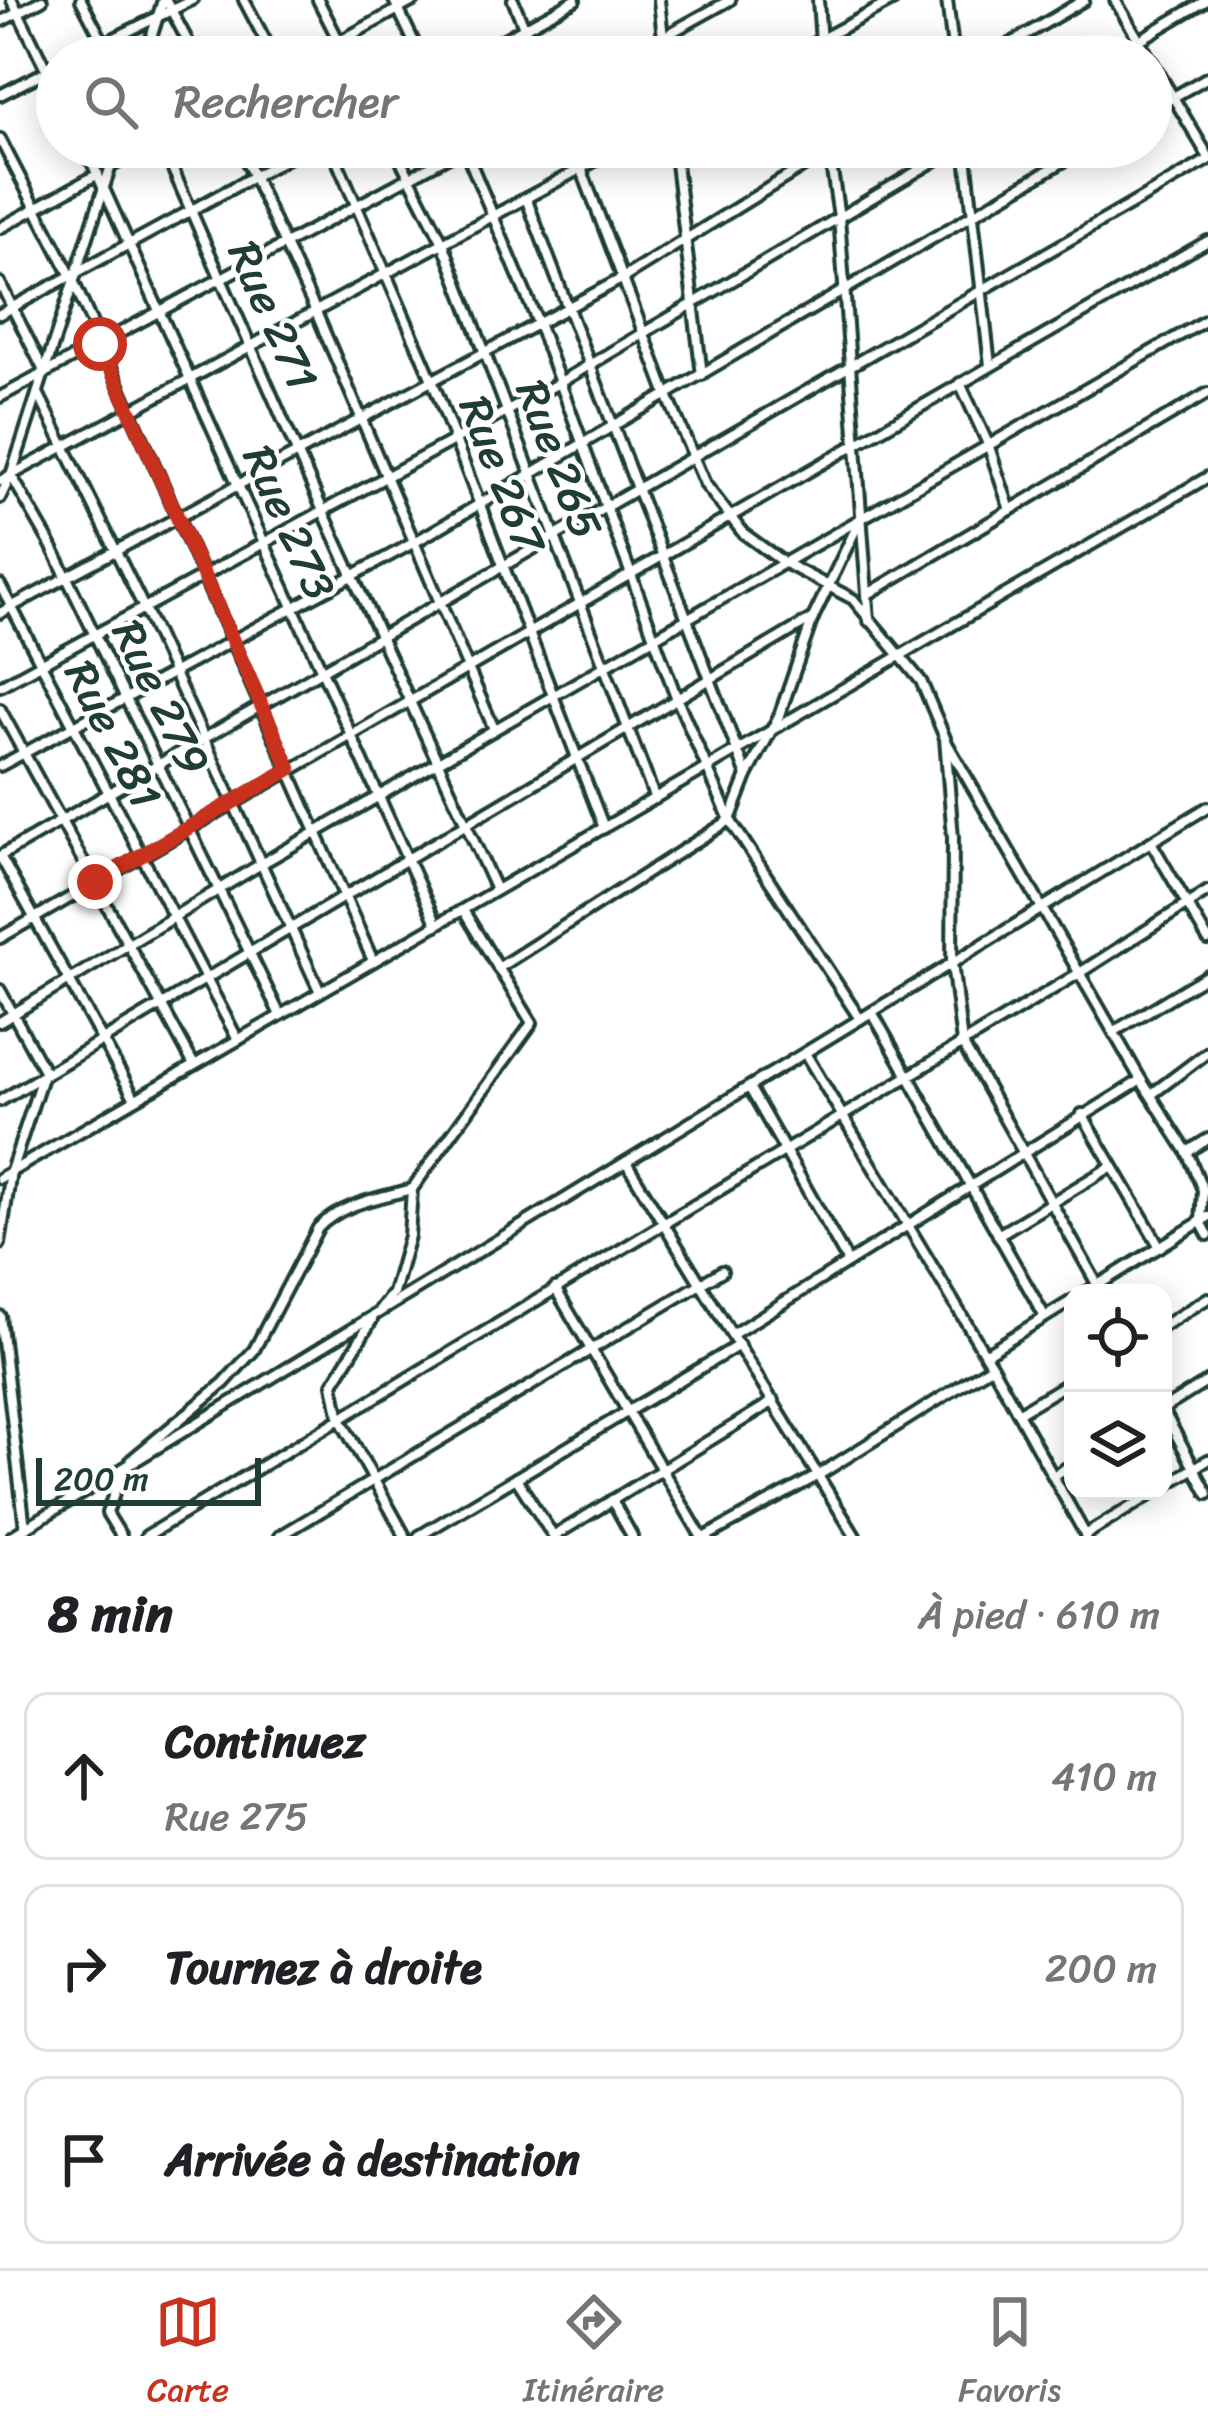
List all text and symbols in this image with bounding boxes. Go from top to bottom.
search box [36,36,1172,168]
text: Rechercher [174,62,398,142]
icon: search [78,69,144,135]
street label: Rue 271 [205,227,342,403]
route start [73,317,127,371]
street label: Rue 265 [492,368,626,551]
street label: Rue 267 [435,384,570,567]
street label: Rue 273 [219,432,359,613]
street label: Rue 279 [89,606,233,789]
street label: Rue 281 [41,646,185,823]
route end [68,855,122,909]
map controls [1064,1284,1172,1500]
button: locate [1064,1284,1172,1392]
button: layers [1064,1392,1172,1500]
text: 200 m [54,1450,149,1508]
scale bar [36,1452,261,1505]
text: 8 min [48,1569,173,1659]
text: À pied · 610 m [918,1580,1160,1649]
text: Continuez [165,1702,365,1782]
text: 410 m [1051,1742,1157,1811]
icon: ahead [51,1743,117,1809]
text: Rue 275 [165,1782,308,1851]
text: Tournez à droite [165,1928,482,2008]
text: 200 m [1045,1934,1157,2003]
icon: right [51,1935,117,2001]
text: Arrivée à destination [165,2120,580,2200]
icon: arrive [51,2127,117,2193]
tab: Carte [147,2289,229,2419]
tab: Itinéraire [523,2289,664,2419]
tab: Favoris [958,2289,1061,2419]

